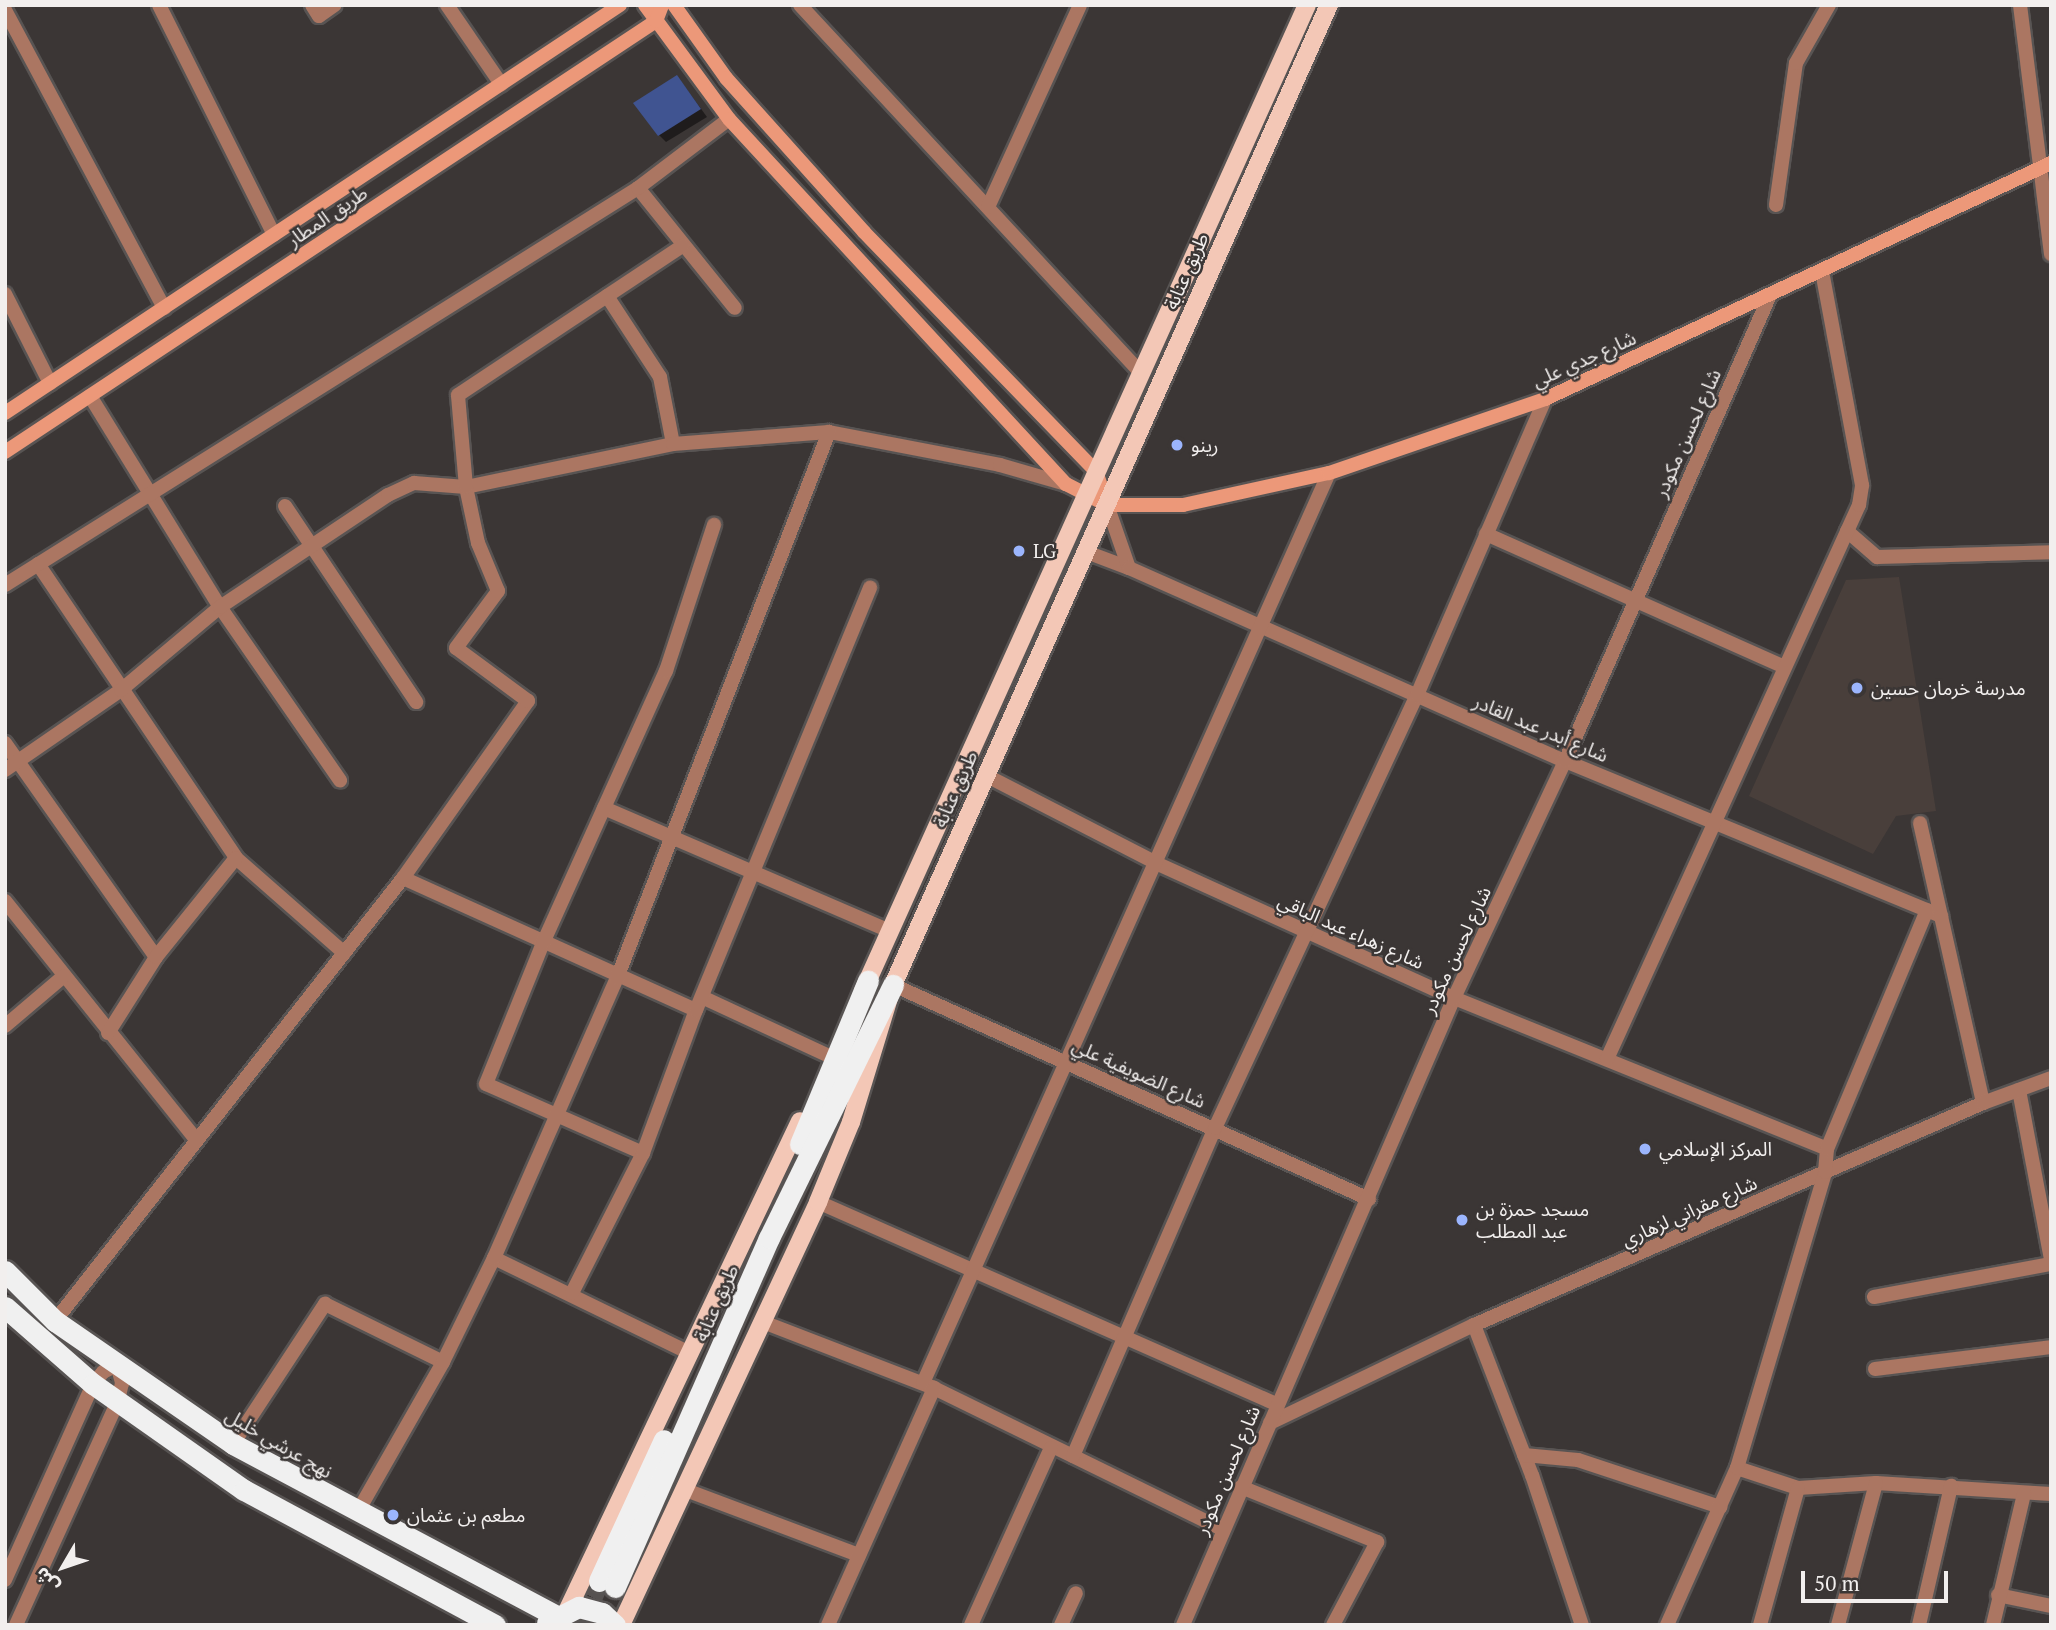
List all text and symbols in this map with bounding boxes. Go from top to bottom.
street label: طريق المطار [283,181,371,251]
street label: طريق عنابة [1159,229,1213,313]
street label: شارع جدي علي [1529,326,1639,392]
street label: شارع لحسن مكودر [1649,365,1725,501]
place label: رينو [1191,434,1219,456]
marker: رينو [1169,437,1185,453]
place label: LG [1033,540,1056,562]
marker: LG [1011,543,1027,559]
place label: مدرسة خرمان حسين [1871,677,2026,699]
marker: مدرسة خرمان حسين [1849,680,1865,696]
street label: شارع أبدر عبد القادر [1470,689,1612,767]
street label: طريق عنابة [928,747,982,831]
street label: شارع لحسن مكودر [1417,883,1495,1017]
street label: شارع زهراء عبد الباقي [1274,889,1428,973]
street label: شارع الضويفية علي [1069,1033,1209,1113]
place label: المركز الإسلامي [1659,1138,1772,1160]
marker: المركز الإسلامي [1637,1141,1653,1157]
street label: شارع مقراني لزهاري [1618,1171,1760,1251]
place label: مسجد حمزة بن عبد المطلب [1476,1198,1589,1242]
marker: مسجد حمزة بن عبد المطلب [1454,1212,1470,1228]
street label: طريق عنابة [689,1261,743,1345]
street label: شارع لحسن مكودر [1190,1402,1264,1538]
street label: نهج عرشي خليل [222,1403,336,1483]
place label: مطعم بن عثمان [407,1504,525,1526]
marker: مطعم بن عثمان [385,1507,401,1523]
north arrow [28,1532,98,1602]
scale bar [1804,1556,1951,1600]
text: ش [28,1563,64,1599]
text: 50 m [1814,1569,1860,1597]

